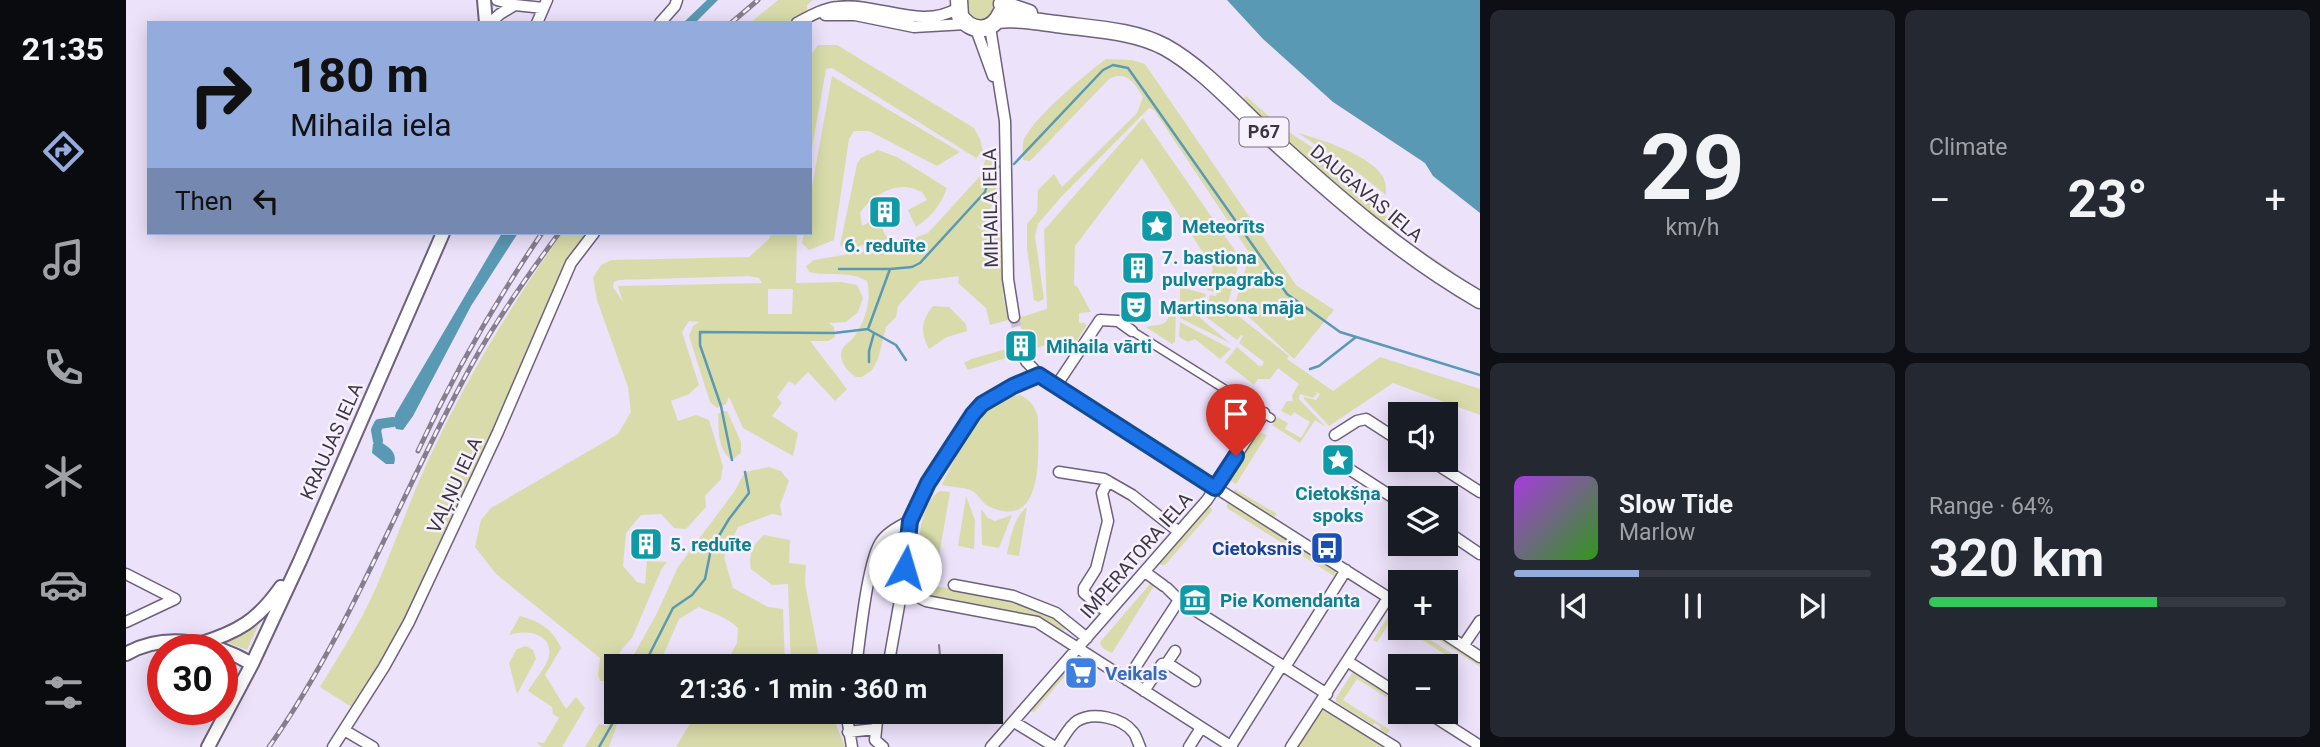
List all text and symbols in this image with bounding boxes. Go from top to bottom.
text: 21:35 [22,30,104,68]
text: 180 m [290,47,429,104]
icon: right [175,49,266,140]
text: Mihaila iela [290,106,452,144]
text: 29 [1640,115,1745,221]
road number: P67 [1240,118,1288,146]
icon: directions [39,127,88,176]
text: Climate [1929,134,2008,161]
street label: DAUGAVAS IELA [1306,140,1428,248]
street label: MIHAILA IELA [978,148,1003,268]
text: 23° [2068,169,2148,230]
text: − [1929,178,1951,222]
text: + [2264,178,2286,222]
icon: left [247,182,285,220]
text: Then [175,186,233,216]
building icon: 6. reduīte [866,193,904,231]
place icon: Meteorīts [1138,207,1176,245]
text: km/h [1666,214,1720,241]
place label: Meteorīts [1182,215,1265,238]
place label: 6. reduīte [844,234,926,257]
icon: music [39,235,88,284]
place label: 7. bastiona pulverpagrabs [1162,246,1284,291]
building icon: 7. bastiona pulverpagrabs [1119,249,1157,287]
theatre icon: Martinsona māja [1117,288,1155,326]
place label: Martinsona māja [1160,296,1304,319]
building icon: Mihaila vārti [1002,327,1040,365]
place label: Mihaila vārti [1046,335,1152,358]
icon: phone [39,343,88,392]
street label: KRAUJAS IELA [295,379,368,503]
pin [1206,384,1266,456]
icon: arrive [1217,395,1255,433]
map controls [1388,402,1458,724]
button: sound [1388,402,1458,472]
street label: VAĻŅU IELA [422,433,487,537]
place icon: Cietokšņa spoks [1319,441,1357,479]
icon: climate [39,452,88,501]
place label: Cietokšņa spoks [1295,482,1381,527]
button: layers [1388,486,1458,556]
street label: IMPERATORA IELA [1075,487,1198,623]
text: Slow Tide [1619,489,1733,519]
text: Range · 64% [1929,493,2054,520]
text: Marlow [1619,519,1695,546]
building icon: 5. reduīte [627,525,665,563]
text: 320 km [1929,528,2104,589]
bus stop icon: Cietoksnis [1308,529,1346,567]
position arrow [868,531,942,605]
place label: 5. reduīte [670,533,751,556]
place label: Cietoksnis [1212,537,1302,560]
icon: car [39,560,88,609]
button: + [1388,570,1458,640]
museum icon: Pie Komendanta [1176,581,1214,619]
icon: previous [1555,587,1593,625]
icon: pause [1674,587,1712,625]
icon: next [1793,587,1831,625]
place label: Pie Komendanta [1220,589,1360,612]
speed limit sign: 30 [147,634,238,725]
supermarket icon: Veikals [1062,654,1100,692]
button: − [1388,654,1458,724]
place label: Veikals [1105,662,1168,685]
icon: filters [39,668,88,717]
text: 21:36 · 1 min · 360 m [680,674,927,704]

